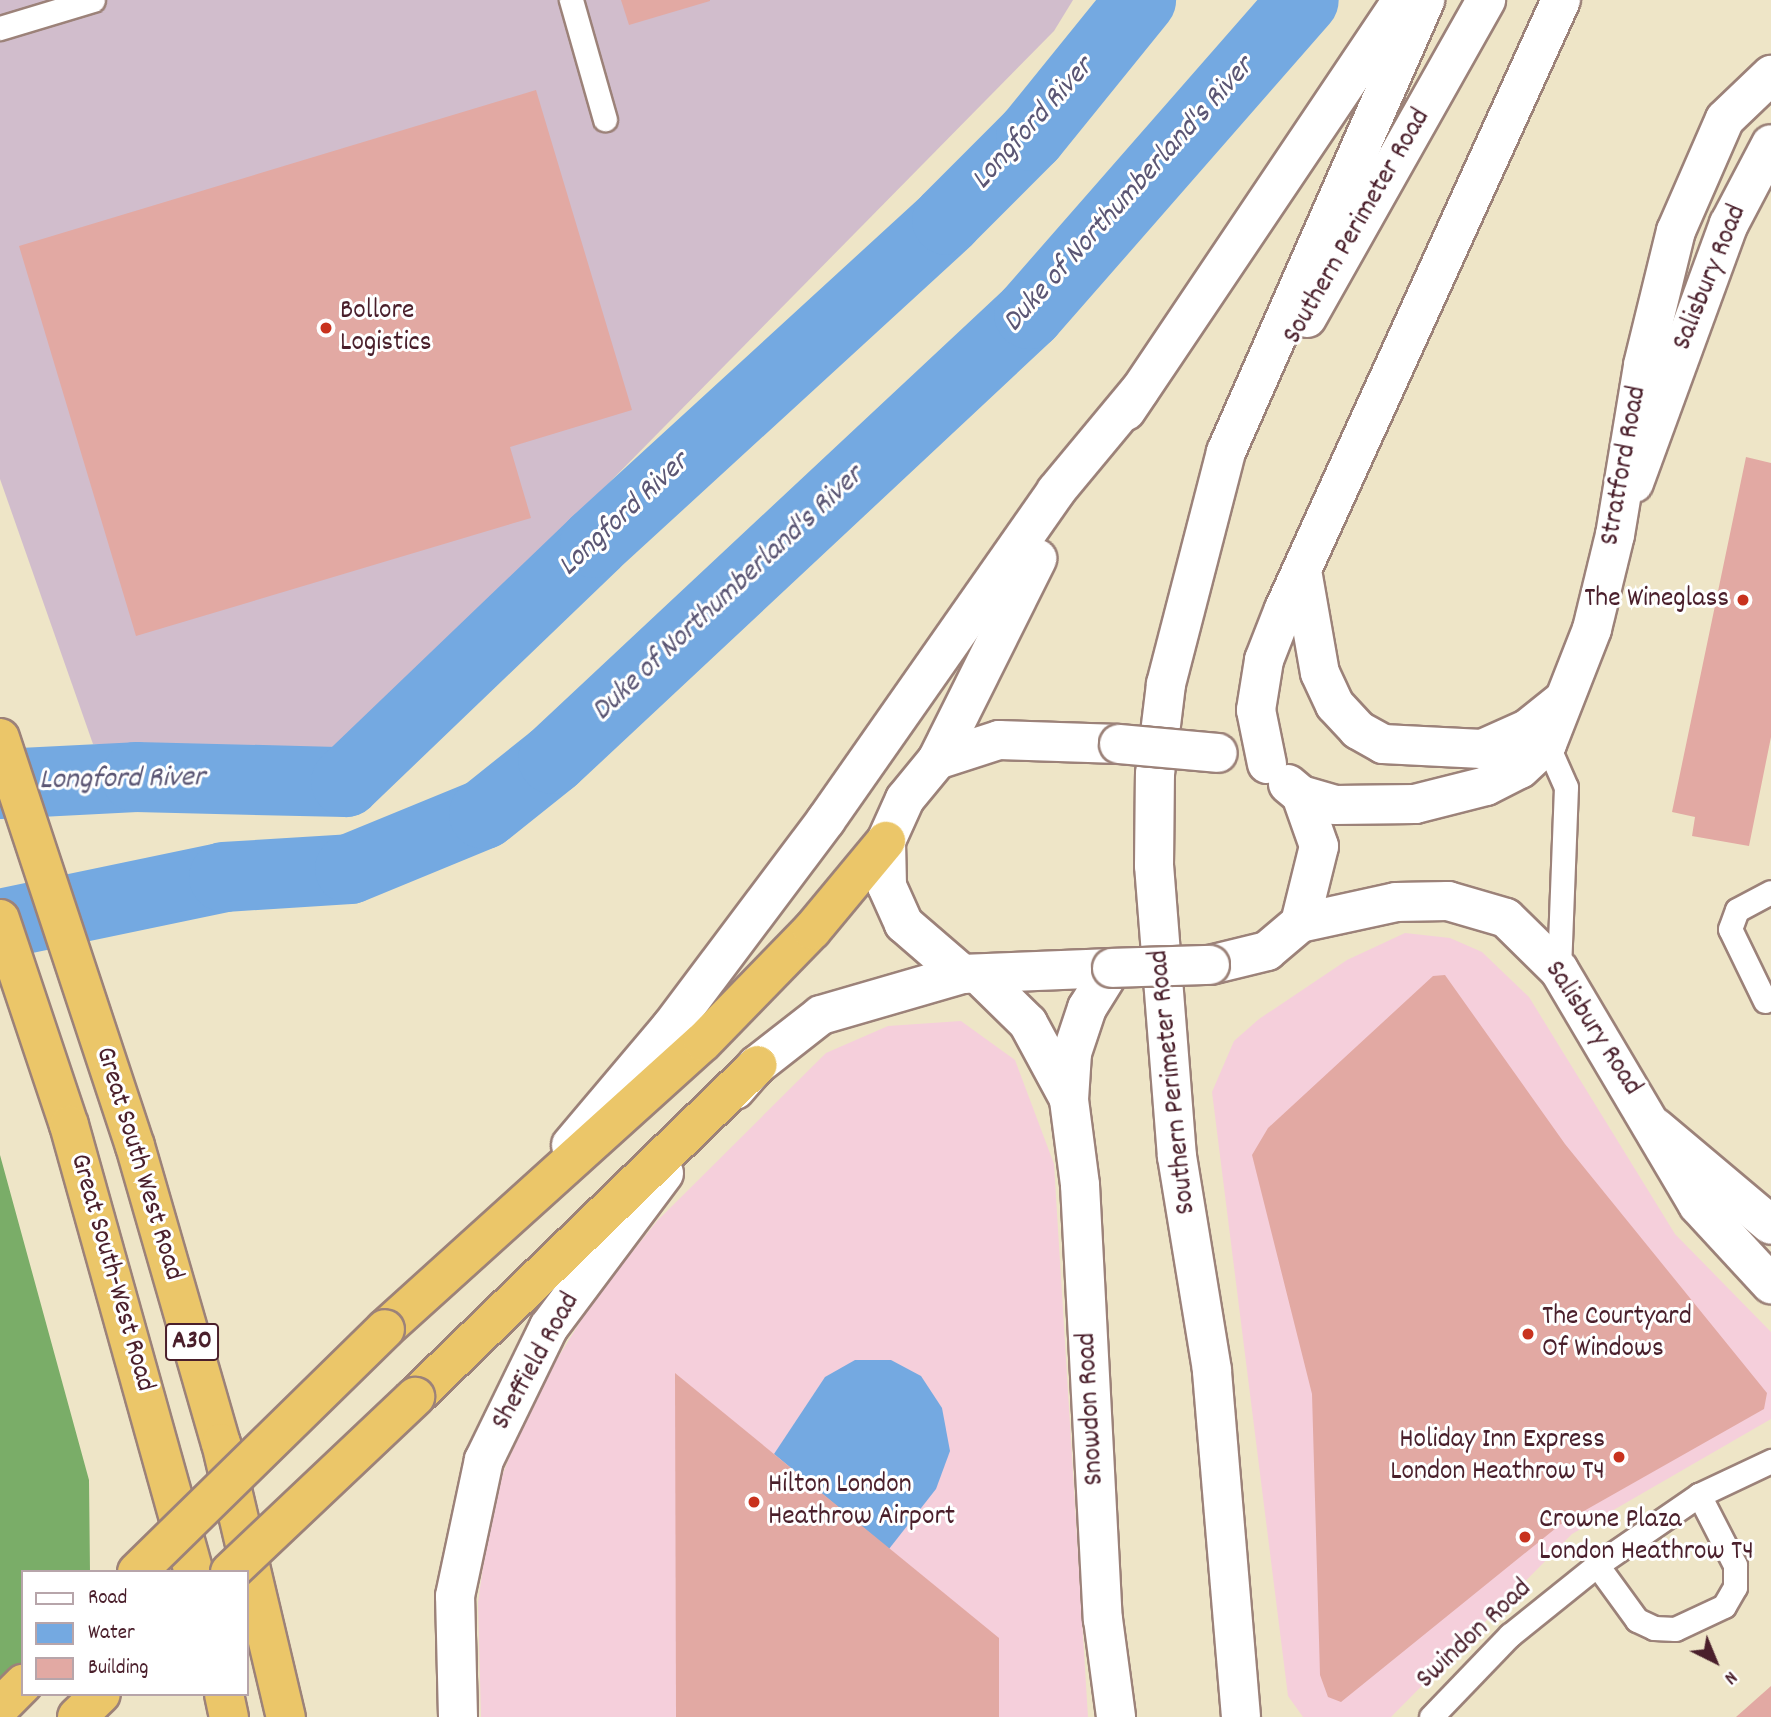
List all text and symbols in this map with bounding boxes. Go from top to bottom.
water label: Longford River [965,51,1103,199]
water label: Duke of Northumberland's River [997,51,1263,341]
street label: Southern Perimeter Road [1277,103,1439,351]
street label: Salisbury Road [1667,200,1755,356]
place label: Bollore Logistics [340,295,432,361]
marker: Bollore Logistics [318,320,334,336]
street label: Stratford Road [1594,384,1656,548]
water label: Longford River [552,446,698,586]
water label: Duke of Northumberland's River [586,460,872,730]
place label: The Wineglass [1584,583,1729,617]
marker: The Wineglass [1735,592,1751,608]
water label: Longford River [39,762,205,800]
street label: Southern Perimeter Road [1143,948,1205,1216]
street label: Salisbury Road [1536,955,1648,1103]
street label: Great South West Road [86,1043,190,1285]
street label: Great South-West Road [61,1150,161,1396]
street label: Sheffield Road [486,1288,588,1436]
place label: The Courtyard Of Windows [1542,1301,1692,1367]
road number: A30 [164,1320,220,1364]
marker: The Courtyard Of Windows [1520,1326,1536,1342]
street label: Snowdon Road [1071,1332,1113,1486]
place label: Holiday Inn Express London Heathrow T4 [1390,1424,1605,1490]
marker: Holiday Inn Express London Heathrow T4 [1611,1449,1627,1465]
place label: Hilton London Heathrow Airport [768,1469,955,1535]
marker: Hilton London Heathrow Airport [746,1494,762,1510]
place label: Crowne Plaza London Heathrow T4 [1539,1504,1754,1570]
marker: Crowne Plaza London Heathrow T4 [1517,1529,1533,1545]
legend [21,1570,248,1696]
street label: Swindon Road [1410,1573,1540,1697]
text: Road [88,1584,127,1614]
text: Water [88,1619,135,1649]
north arrow [1680,1626,1750,1696]
text: Building [88,1654,148,1684]
text: N [1717,1664,1742,1690]

